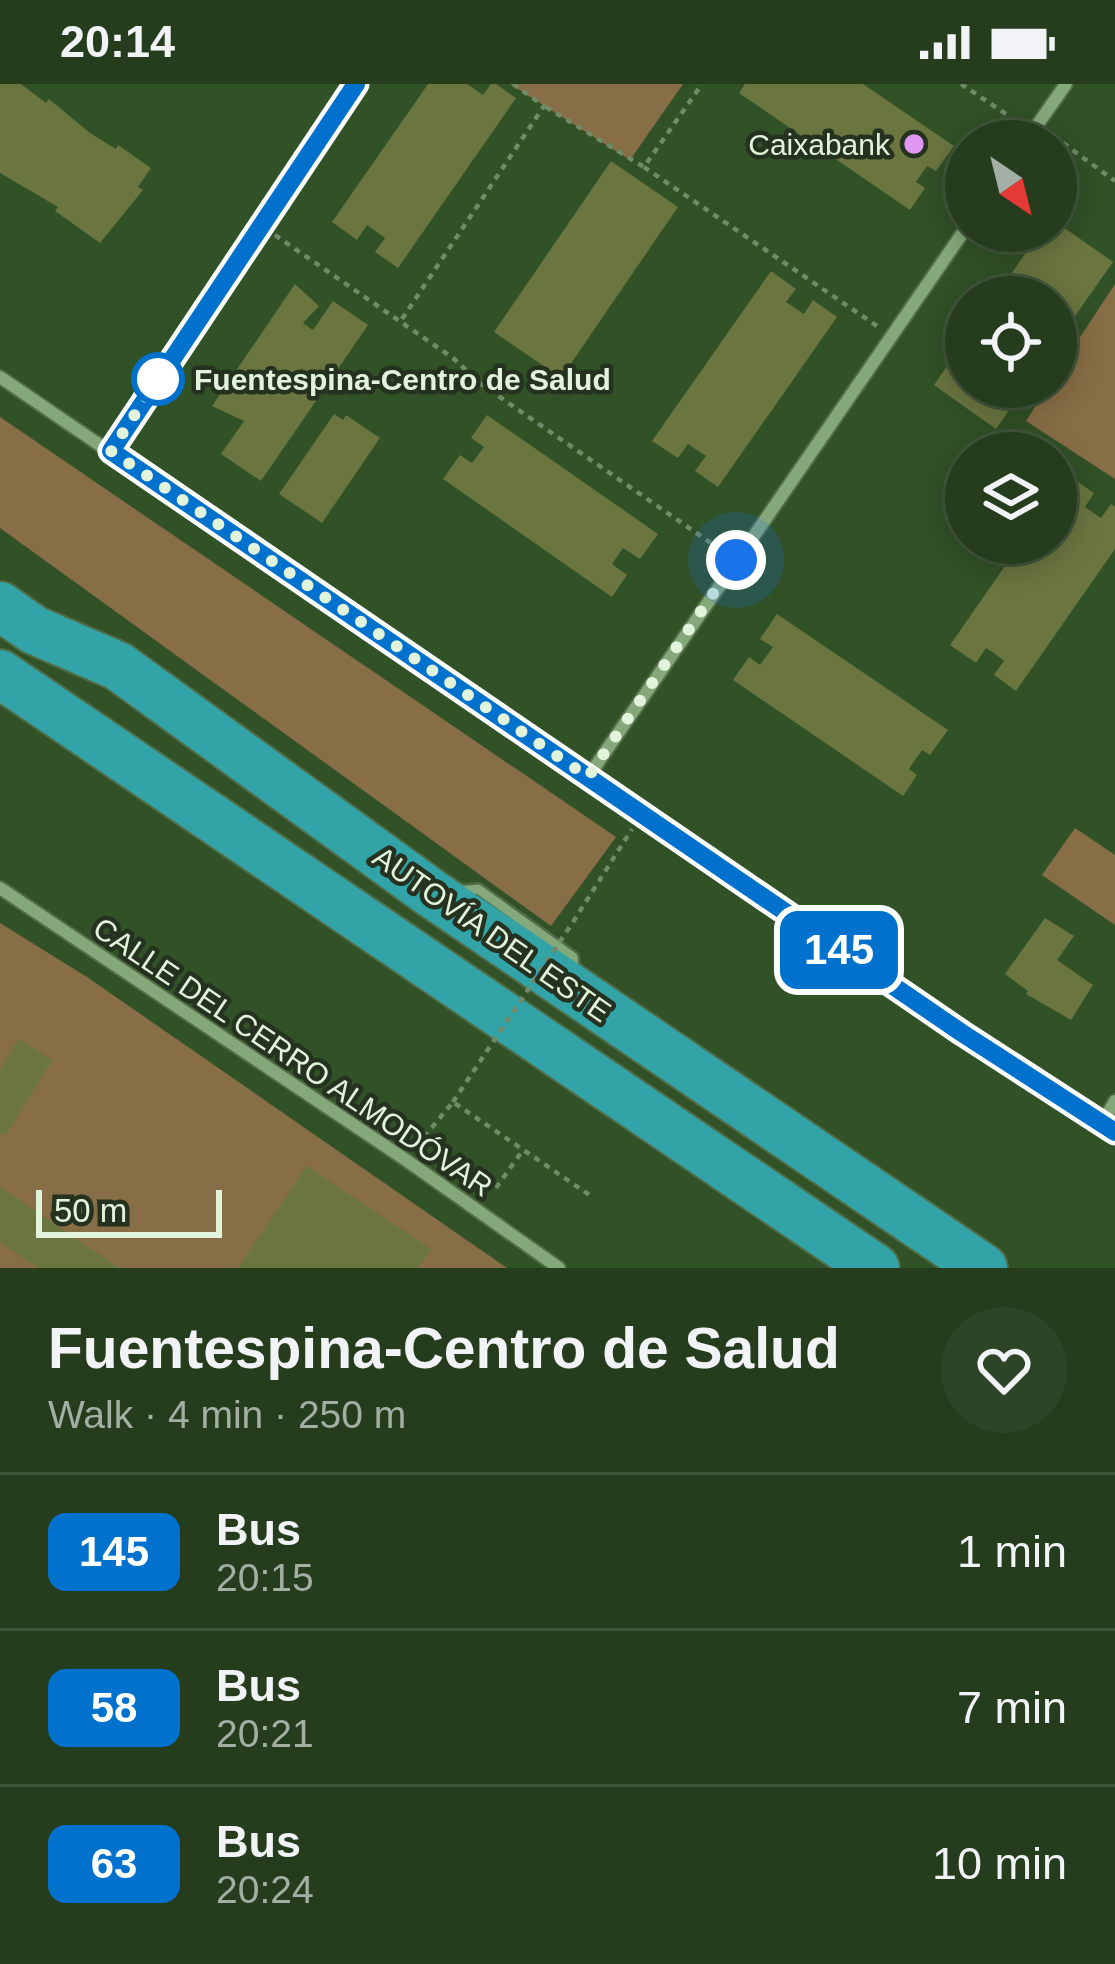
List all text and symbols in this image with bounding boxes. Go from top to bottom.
text: 20:14 [60,16,175,67]
north arrow [945,120,1077,252]
map controls [945,120,1077,564]
place label: Caixabank [748,128,891,161]
marker: Caixabank [901,131,927,157]
button: locate [945,276,1077,408]
marker: Fuentespina-Centro de Salud [133,354,183,404]
place label: Fuentespina-Centro de Salud [194,363,611,396]
button: layers [945,432,1077,564]
your location [706,530,766,590]
street label: AUTOVÍA DEL ESTE [367,840,617,1028]
street label: CALLE DEL CERRO ALMODÓVAR [88,911,498,1203]
line badge: 145 [770,911,908,989]
text: 145 [804,926,874,973]
scale bar [36,1184,222,1237]
text: 50 m [54,1192,127,1229]
button: heart [941,1307,1067,1433]
text: Fuentespina-Centro de Salud [48,1316,840,1380]
text: Walk · 4 min · 250 m [48,1393,406,1436]
text: Bus [216,1504,301,1555]
text: 1 min [957,1526,1067,1577]
text: 145 [79,1528,149,1575]
text: 20:15 [216,1556,314,1599]
text: Bus [216,1660,301,1711]
text: 7 min [957,1682,1067,1733]
text: 58 [91,1684,137,1731]
text: 20:21 [216,1712,314,1755]
text: Bus [216,1816,301,1867]
text: 10 min [932,1838,1067,1889]
text: 63 [91,1840,137,1887]
text: 20:24 [216,1868,314,1911]

